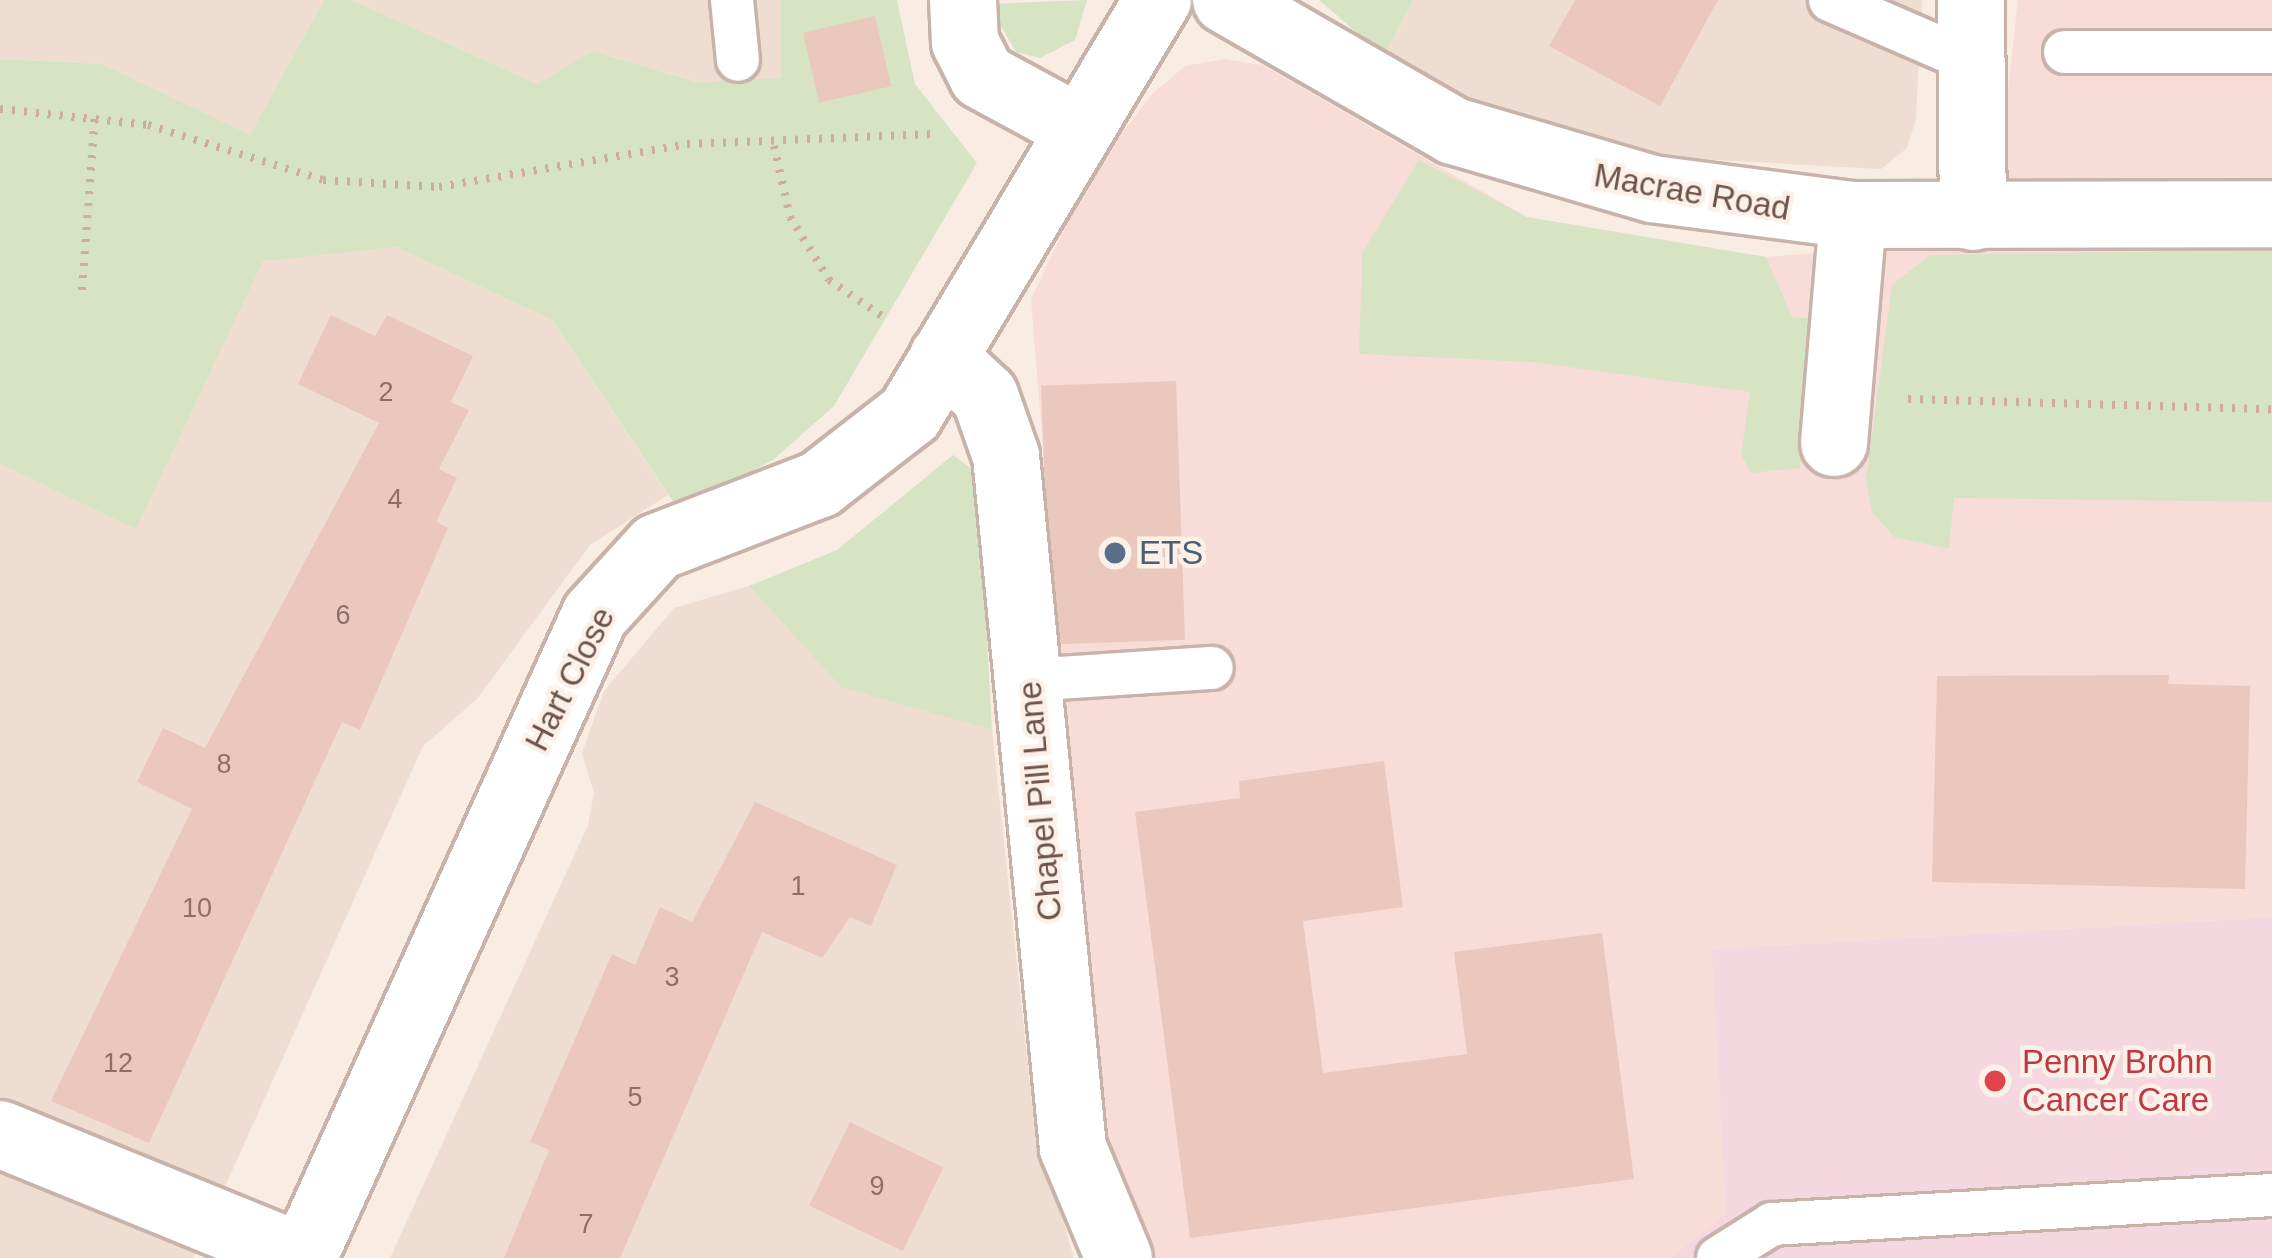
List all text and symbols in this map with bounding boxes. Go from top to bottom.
street label: Macrae Road [1591,155,1793,229]
house number: 2 [378,377,394,409]
house number: 4 [387,484,403,516]
place label: ETS [1139,533,1203,573]
marker: ETS [1102,540,1128,566]
house number: 6 [335,600,351,632]
street label: Hart Close [517,601,623,757]
street label: Chapel Pill Lane [1010,680,1070,922]
house number: 8 [216,749,232,781]
house number: 1 [790,871,806,903]
house number: 10 [182,893,212,925]
house number: 3 [664,962,680,994]
place label: Penny Brohn Cancer Care [2022,1042,2213,1120]
house number: 12 [103,1048,133,1080]
marker: Penny Brohn Cancer Care [1979,1065,2011,1097]
house number: 5 [627,1082,643,1114]
house number: 9 [869,1171,885,1203]
house number: 7 [578,1209,594,1241]

